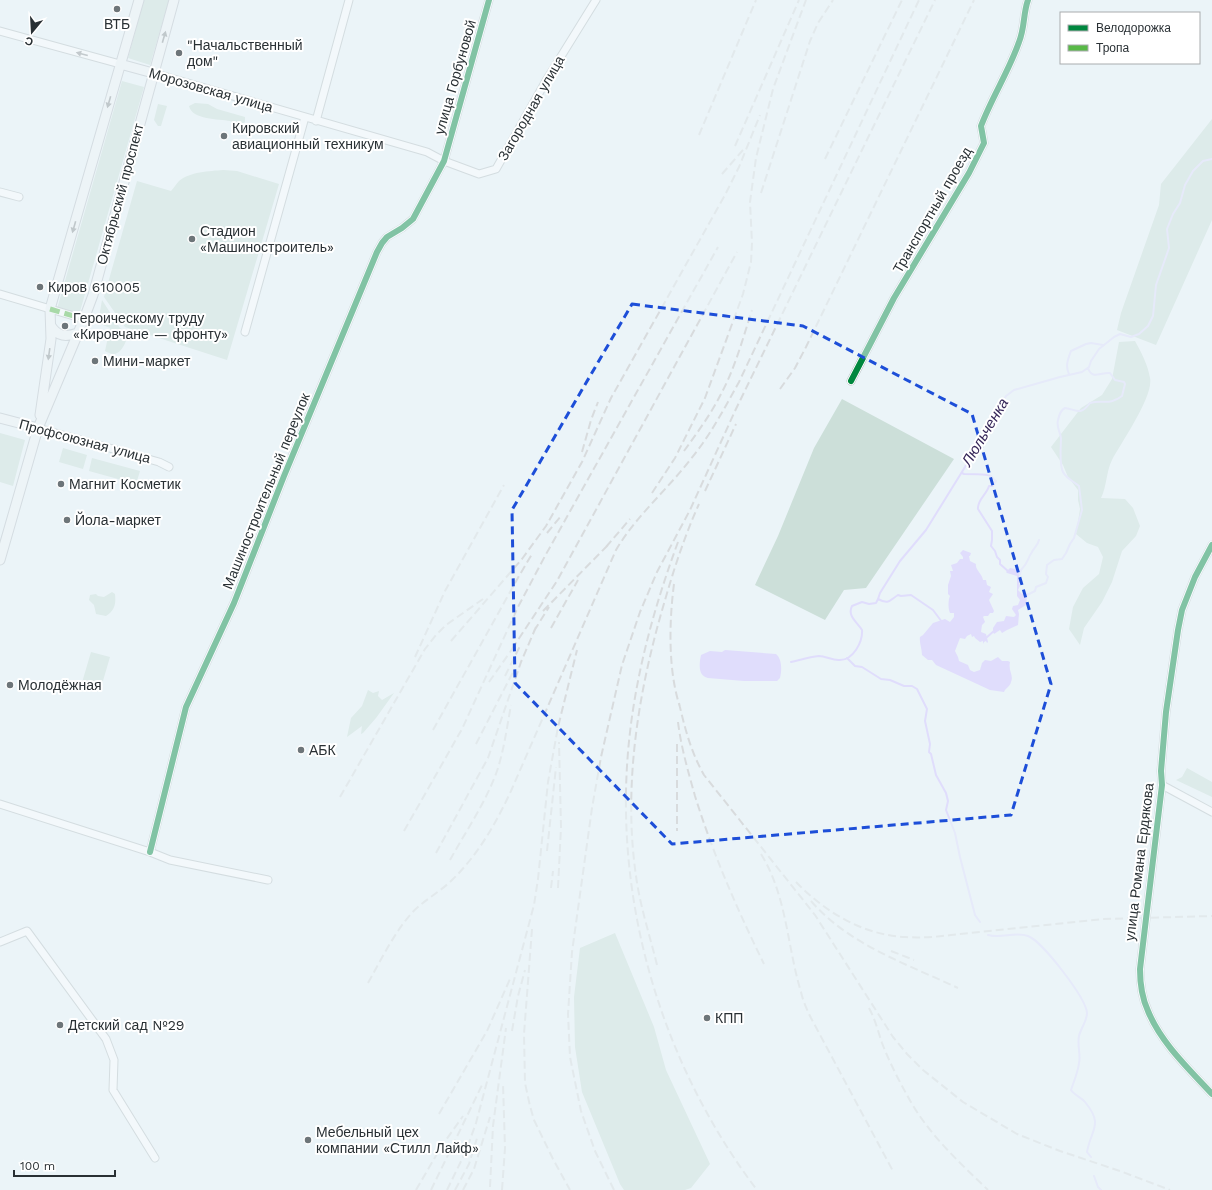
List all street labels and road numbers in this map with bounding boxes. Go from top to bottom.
street label: улица Горбуновой [431,18,479,136]
street label: Загородная улица [494,52,568,163]
street label: Морозовская улица [147,65,275,115]
street label: Октябрьский проспект [93,121,147,267]
street label: Транспортный проезд [889,144,975,276]
street label: Машиностроительный переулок [219,390,313,591]
street label: Профсоюзная улица [18,416,153,466]
street label: улица Романа Ердякова [1121,782,1157,942]

